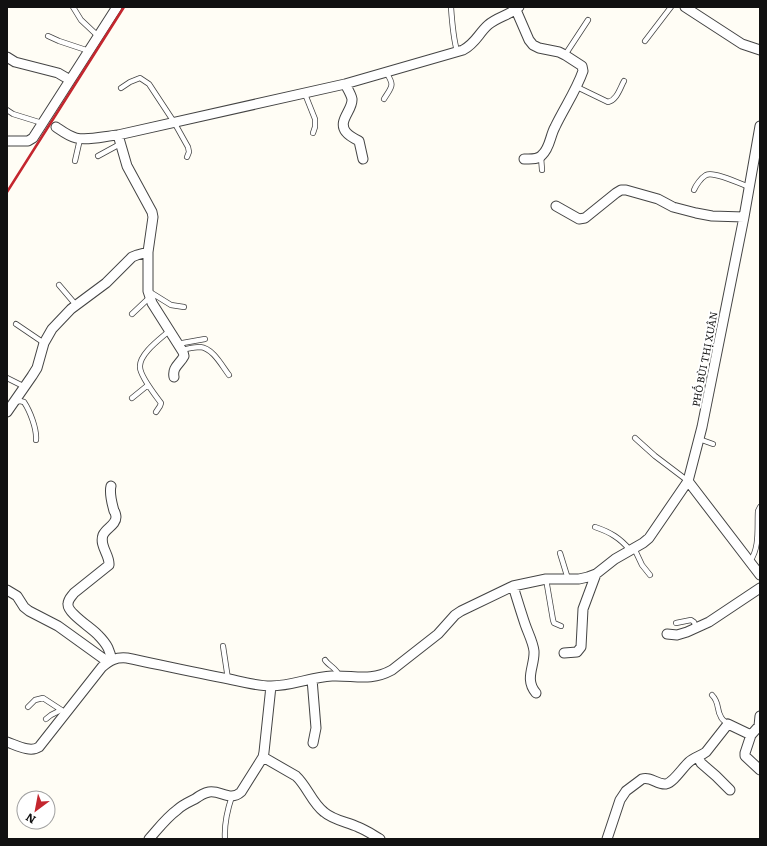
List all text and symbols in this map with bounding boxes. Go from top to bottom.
street label: PHỐ BÙI THỊ XUÂN [687,310,721,408]
north arrow [16,790,56,830]
text: N [22,810,38,829]

